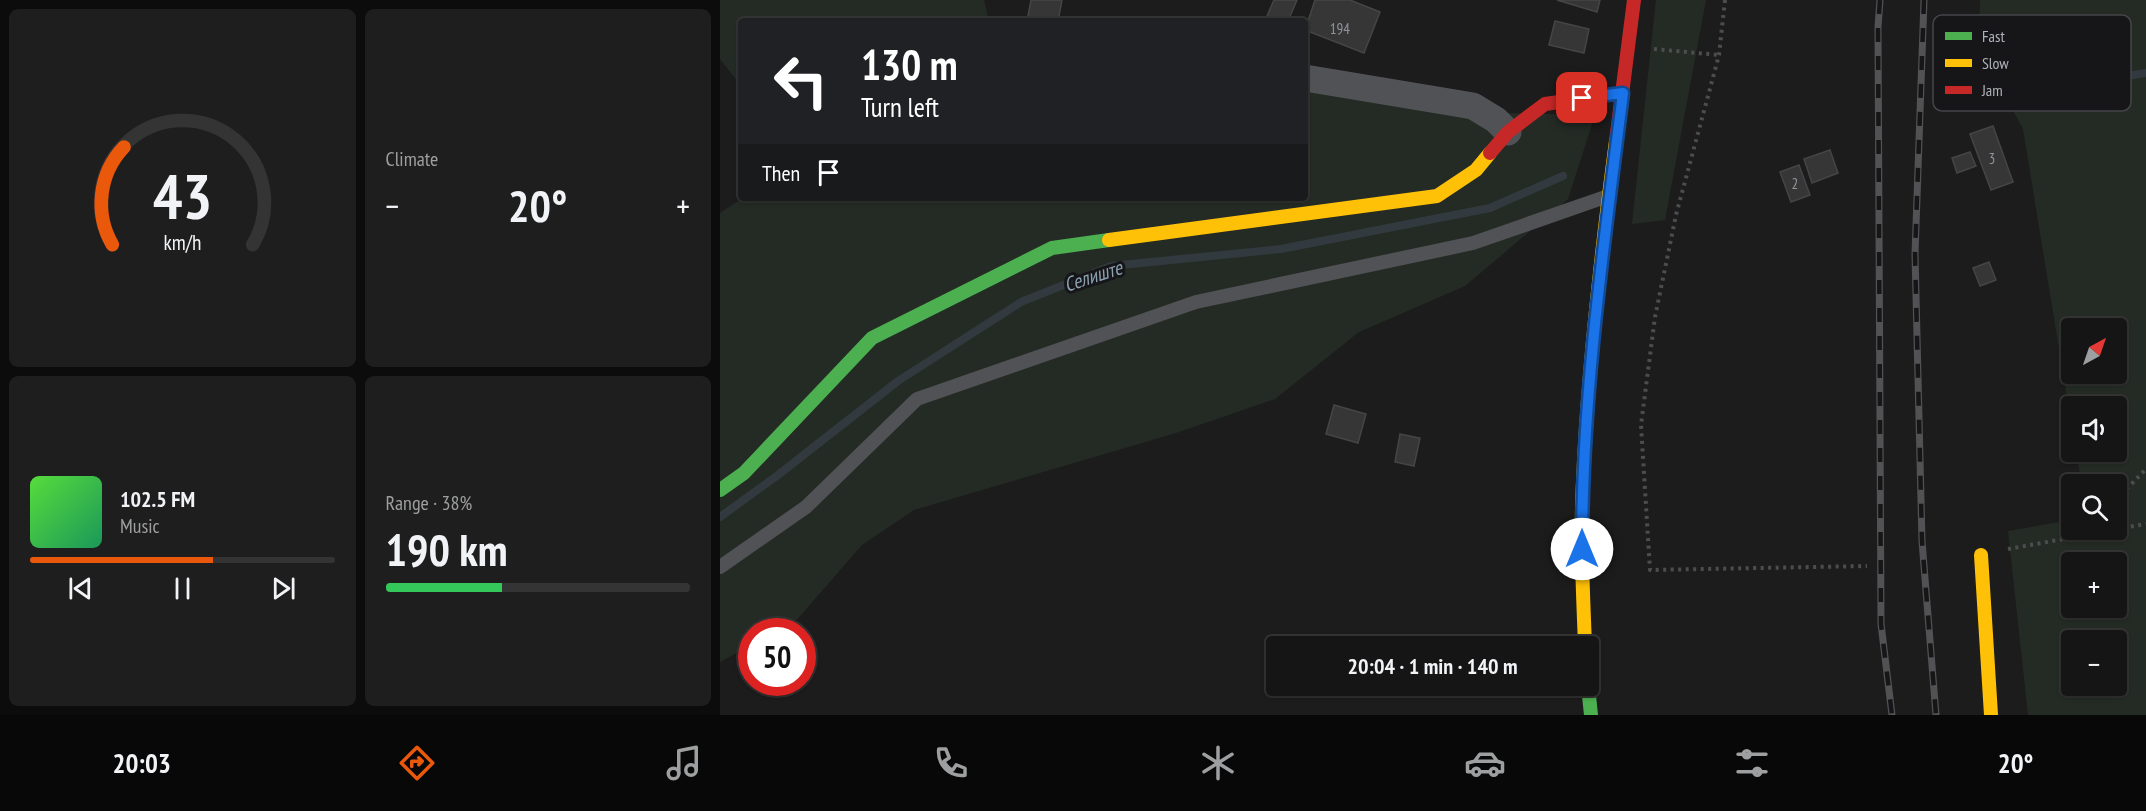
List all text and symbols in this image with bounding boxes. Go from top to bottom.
legend [1933,15,2131,111]
house number: 194 [1330,19,1350,38]
text: Fast [1982,26,2005,46]
text: 130 m [861,37,958,92]
icon: left [762,42,840,120]
text: Slow [1982,53,2009,73]
pin [1556,72,1607,123]
text: Jam [1981,80,2003,100]
icon: arrive [1565,81,1598,114]
text: Turn left [861,90,939,124]
text: Climate [386,146,438,172]
house number: 3 [1989,149,1995,168]
text: 43 [152,155,212,236]
icon: arrive [812,156,845,189]
text: Then [762,159,800,187]
house number: 2 [1792,174,1798,193]
text: 20° [508,176,567,234]
text: − [386,184,399,227]
text: + [676,184,690,227]
text: km/h [163,228,201,256]
water label: Селиште [1061,254,1127,298]
north arrow [2061,318,2127,384]
map controls [2061,318,2127,696]
button: sound [2061,396,2127,462]
button: search [2061,474,2127,540]
text: 102.5 FM [120,485,195,513]
text: Range · 38% [386,490,472,516]
text: Music [120,513,160,539]
position arrow [1550,517,1614,581]
text: 190 km [386,520,508,578]
button: + [2061,552,2127,618]
icon: previous [64,572,97,605]
icon: pause [166,572,199,605]
icon: next [267,572,300,605]
speed limit sign: 50 [738,618,816,696]
button: − [2061,630,2127,696]
text: 20:04 · 1 min · 140 m [1347,652,1518,680]
icon: directions [396,742,438,784]
icon: music [663,742,705,784]
icon: phone [930,742,972,784]
icon: climate [1197,742,1239,784]
icon: car [1464,742,1506,784]
icon: filters [1731,742,1773,784]
text: 20:03 [112,746,171,780]
text: 20° [1998,746,2033,780]

